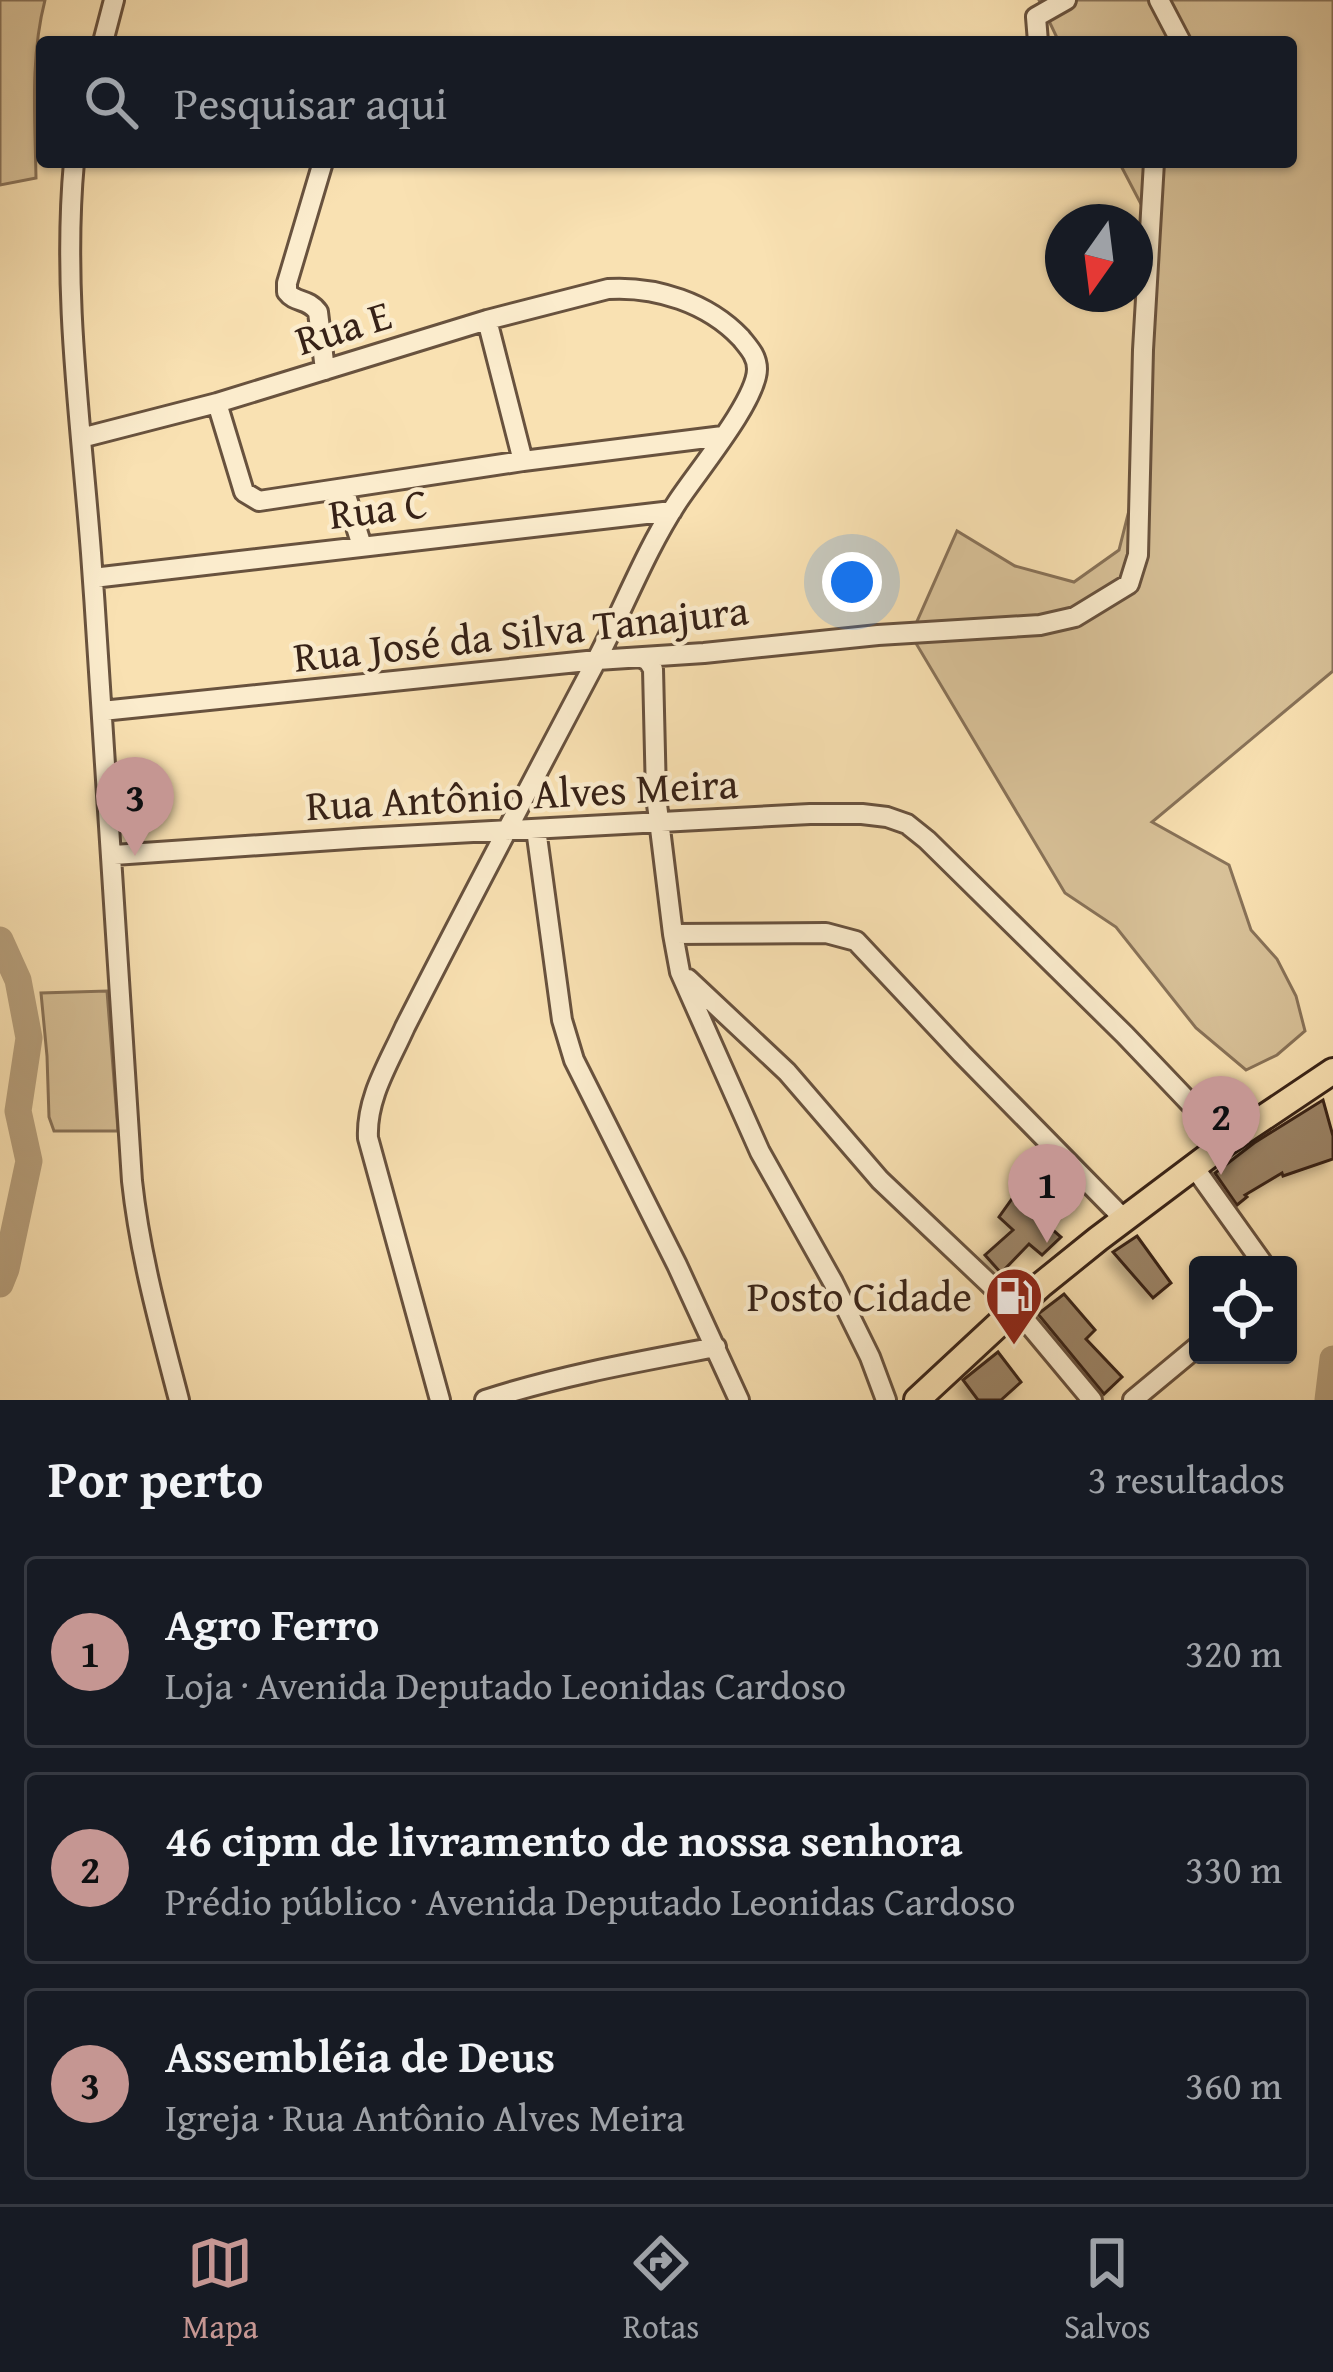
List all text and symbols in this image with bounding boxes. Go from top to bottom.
search box [36,36,1297,168]
icon: search [78,69,144,135]
text: Pesquisar aqui [174,70,447,135]
north arrow [1045,204,1153,312]
street label: Rua E [287,283,398,370]
street label: Rua C [325,471,431,544]
your location [822,552,882,612]
street label: Rua José da Silva Tanajura [290,578,752,687]
street label: Rua Antônio Alves Meira [304,752,740,835]
pin: 3 [96,757,174,856]
pin: 2 [1182,1076,1260,1175]
pin: 1 [1008,1144,1086,1243]
map controls [1189,1256,1297,1364]
button: locate [1189,1256,1297,1364]
place label: Posto Cidade [747,1265,972,1326]
fuel station icon: Posto Cidade [983,1265,1045,1347]
text: Por perto [48,1441,263,1516]
text: 3 resultados [1088,1450,1285,1507]
text: Agro Ferro [165,1591,380,1656]
text: 1 [80,1624,100,1681]
text: 320 m [1185,1624,1282,1681]
text: Loja · Avenida Deputado Leonidas Cardoso [165,1656,846,1713]
text: 46 cipm de livramento de nossa senhora [165,1807,962,1872]
text: 2 [80,1840,100,1897]
text: 330 m [1185,1840,1282,1897]
text: Prédio público · Avenida Deputado Leonidas Cardoso [165,1872,1015,1929]
text: Assembléia de Deus [165,2023,555,2088]
text: 3 [80,2056,100,2113]
text: 360 m [1185,2056,1282,2113]
text: Igreja · Rua Antônio Alves Meira [165,2088,685,2145]
tab: Mapa [182,2230,258,2350]
tab: Rotas [623,2230,699,2350]
tab: Salvos [1064,2230,1151,2350]

